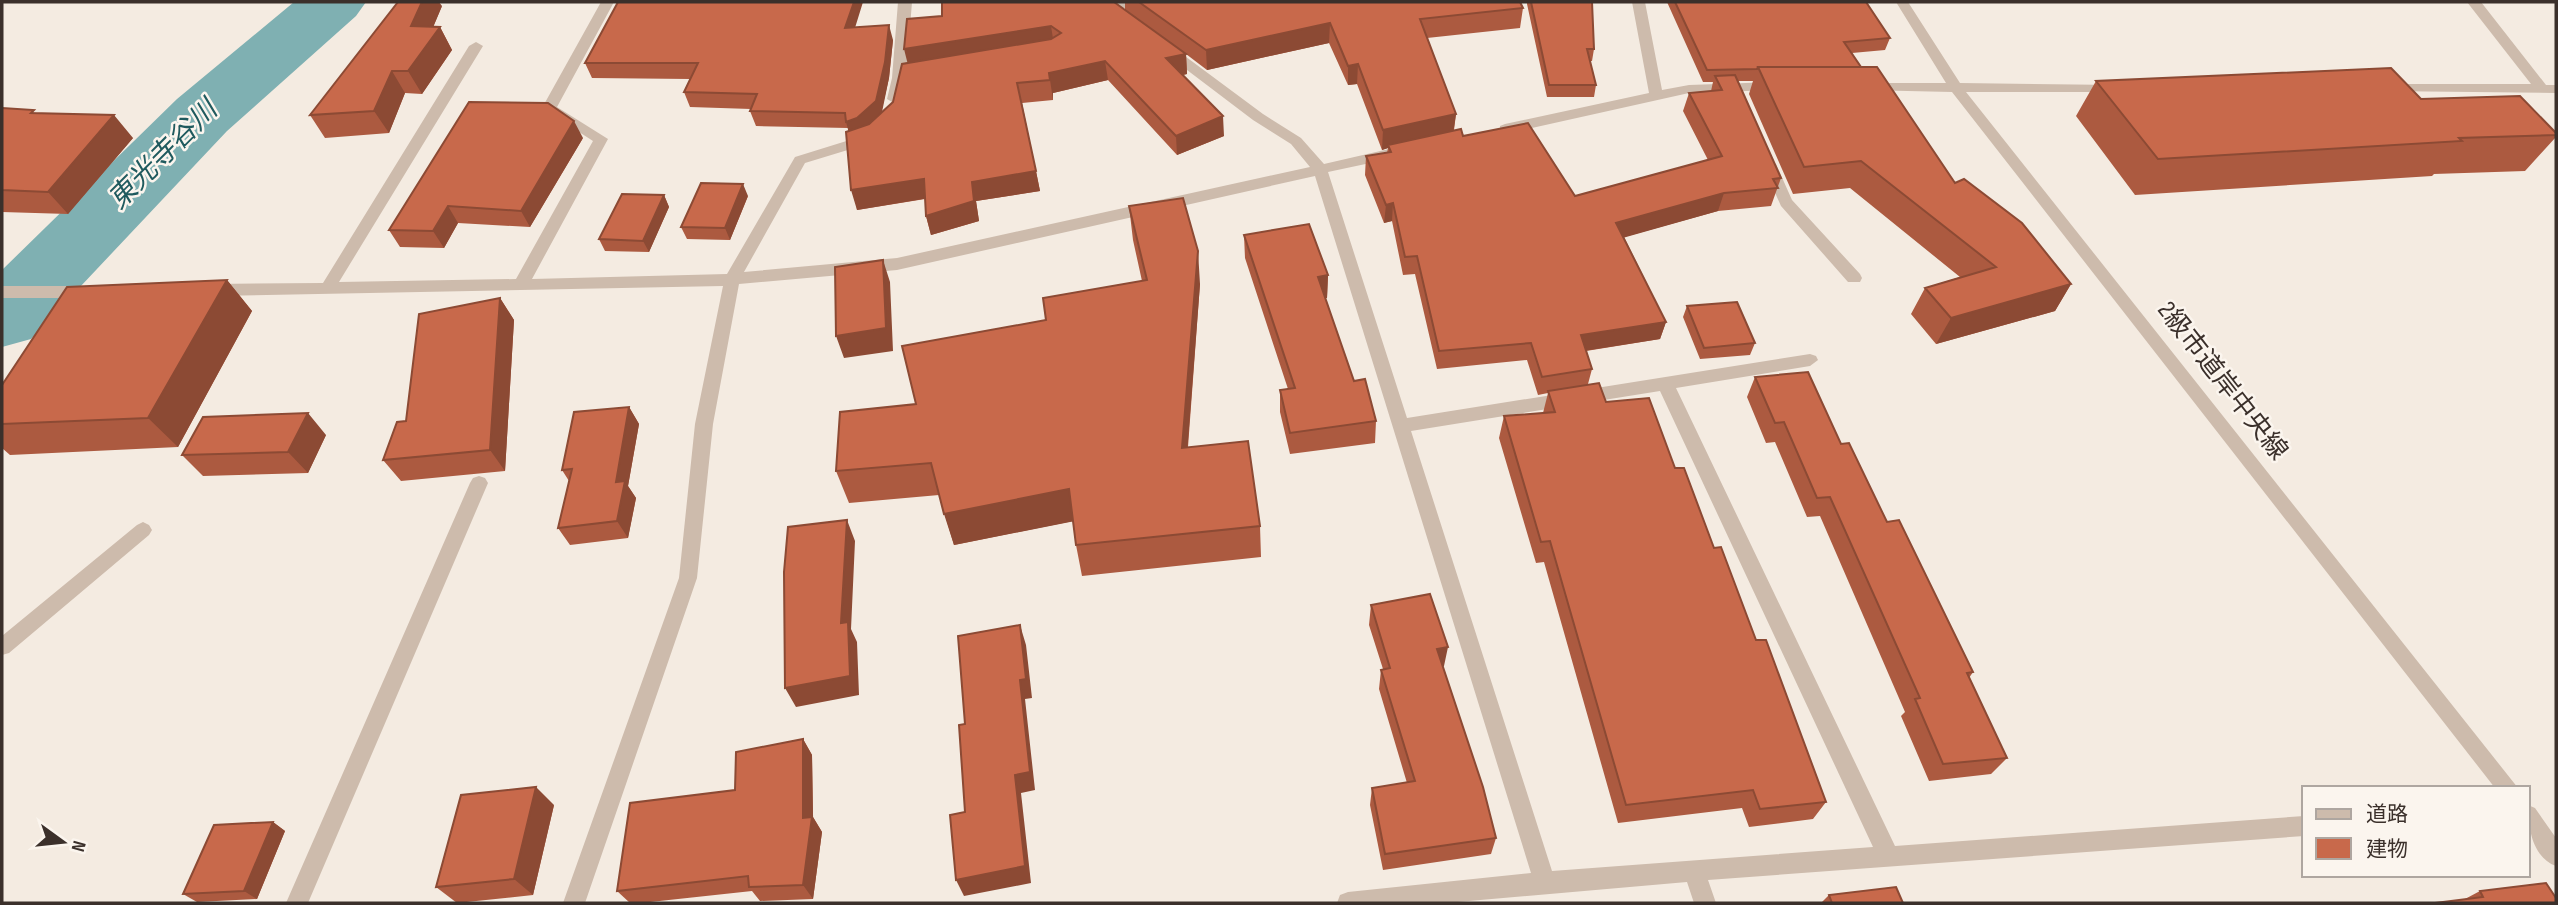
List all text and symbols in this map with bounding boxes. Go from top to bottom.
water label: 東光寺谷川 [102,92,226,216]
street label: 2級市道岸中央線 [2150,296,2294,466]
legend [2302,786,2530,877]
text: 道路 [2366,802,2408,827]
north arrow [28,807,98,877]
text: 建物 [2366,837,2408,862]
text: N [66,838,90,854]

